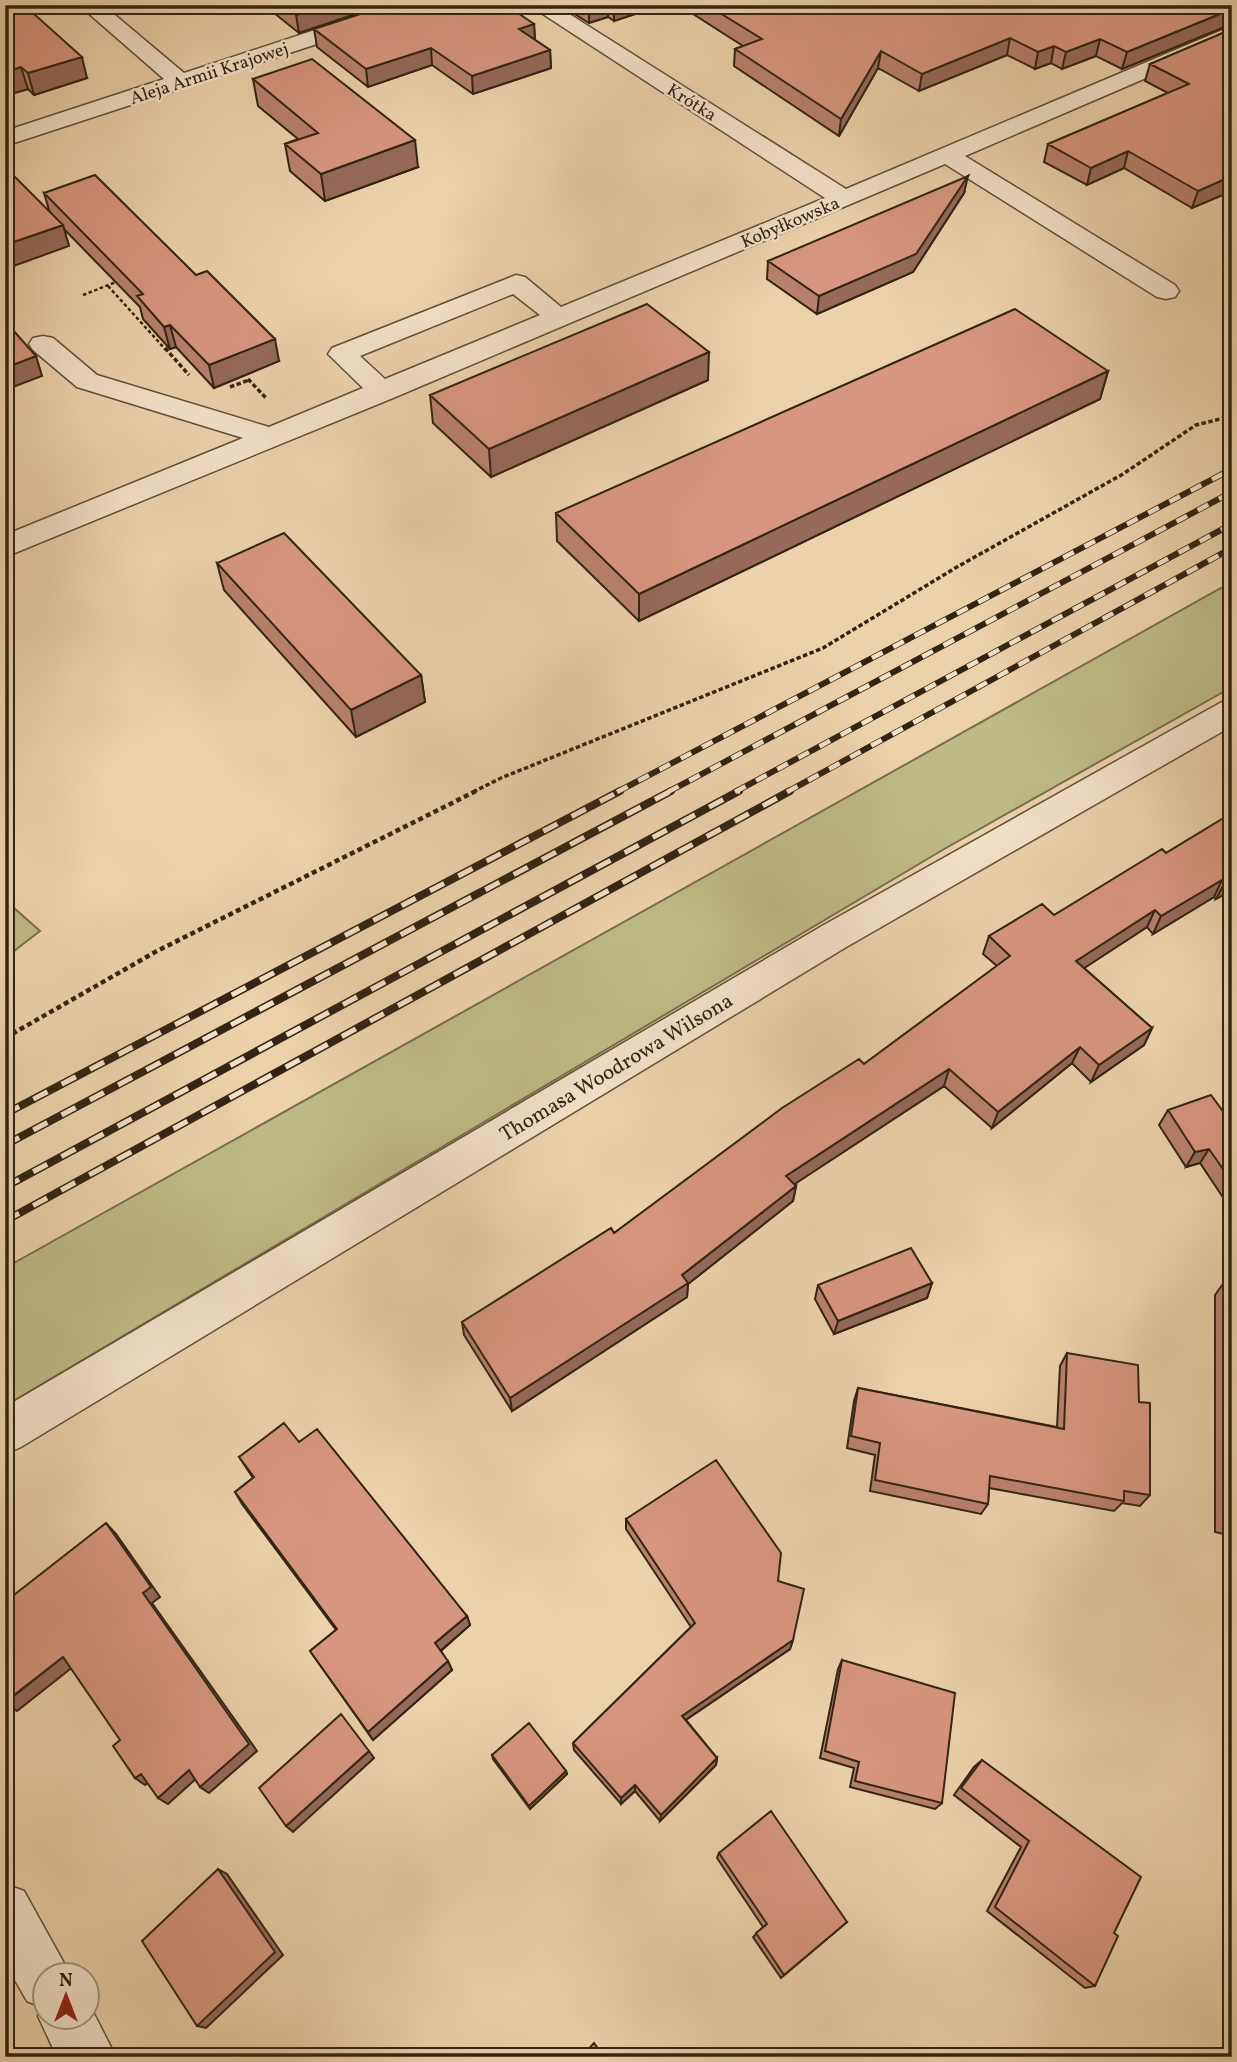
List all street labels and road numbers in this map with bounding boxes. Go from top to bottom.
street label: Aleja Armii Krajowej [127,37,292,112]
street label: Krótka [662,78,721,128]
street label: Kobyłkowska [737,191,844,255]
street label: Thomasa Woodrowa Wilsona [495,987,739,1150]

